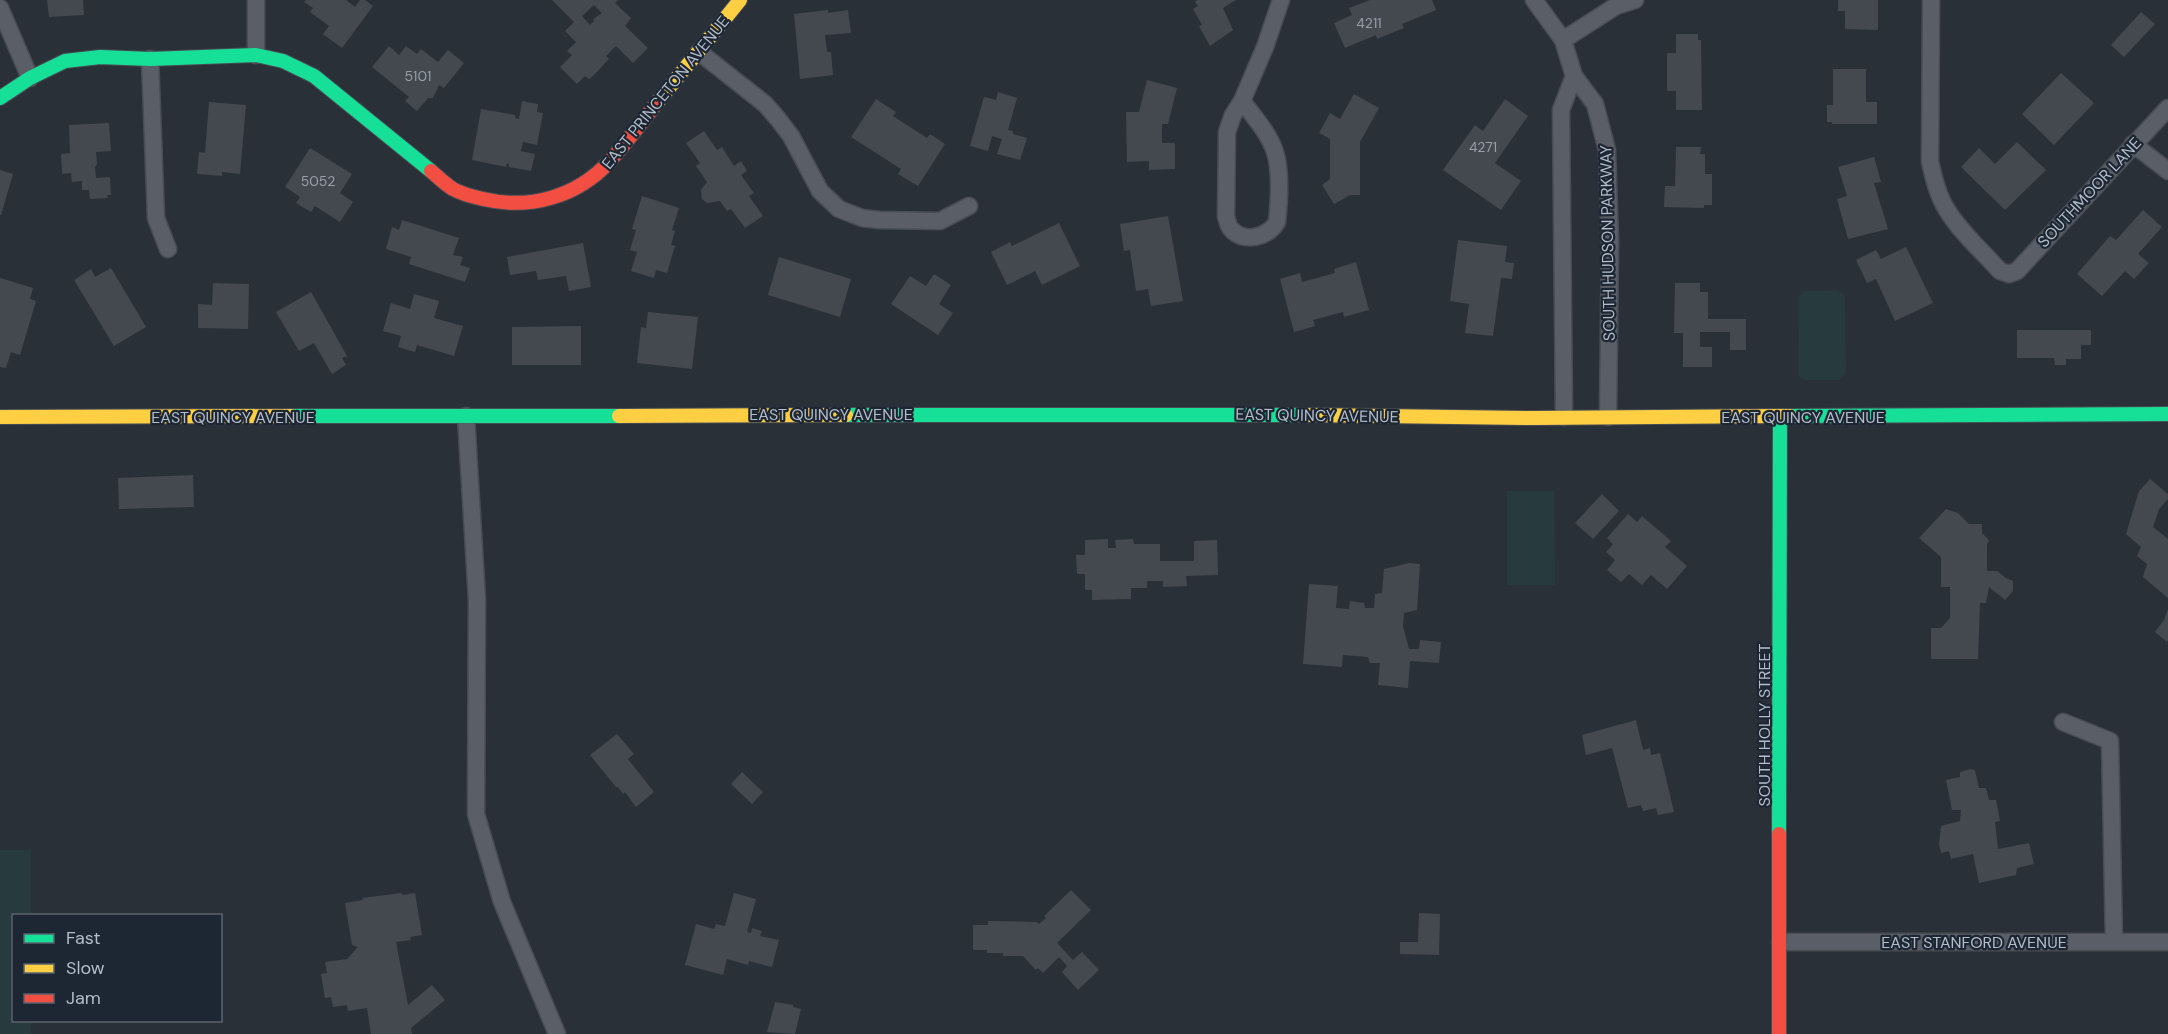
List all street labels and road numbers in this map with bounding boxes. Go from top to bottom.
street label: EAST PRINCETON AVENUE [597,11,734,173]
street label: SOUTHMOOR LANE [2033,133,2146,252]
street label: SOUTH HUDSON PARKWAY [1595,145,1620,341]
street label: EAST QUINCY AVENUE [749,404,913,425]
street label: EAST QUINCY AVENUE [1235,404,1399,427]
street label: EAST QUINCY AVENUE [151,407,315,428]
street label: EAST QUINCY AVENUE [1721,407,1885,428]
street label: SOUTH HOLLY STREET [1754,644,1775,806]
street label: EAST STANFORD AVENUE [1881,932,2067,953]

